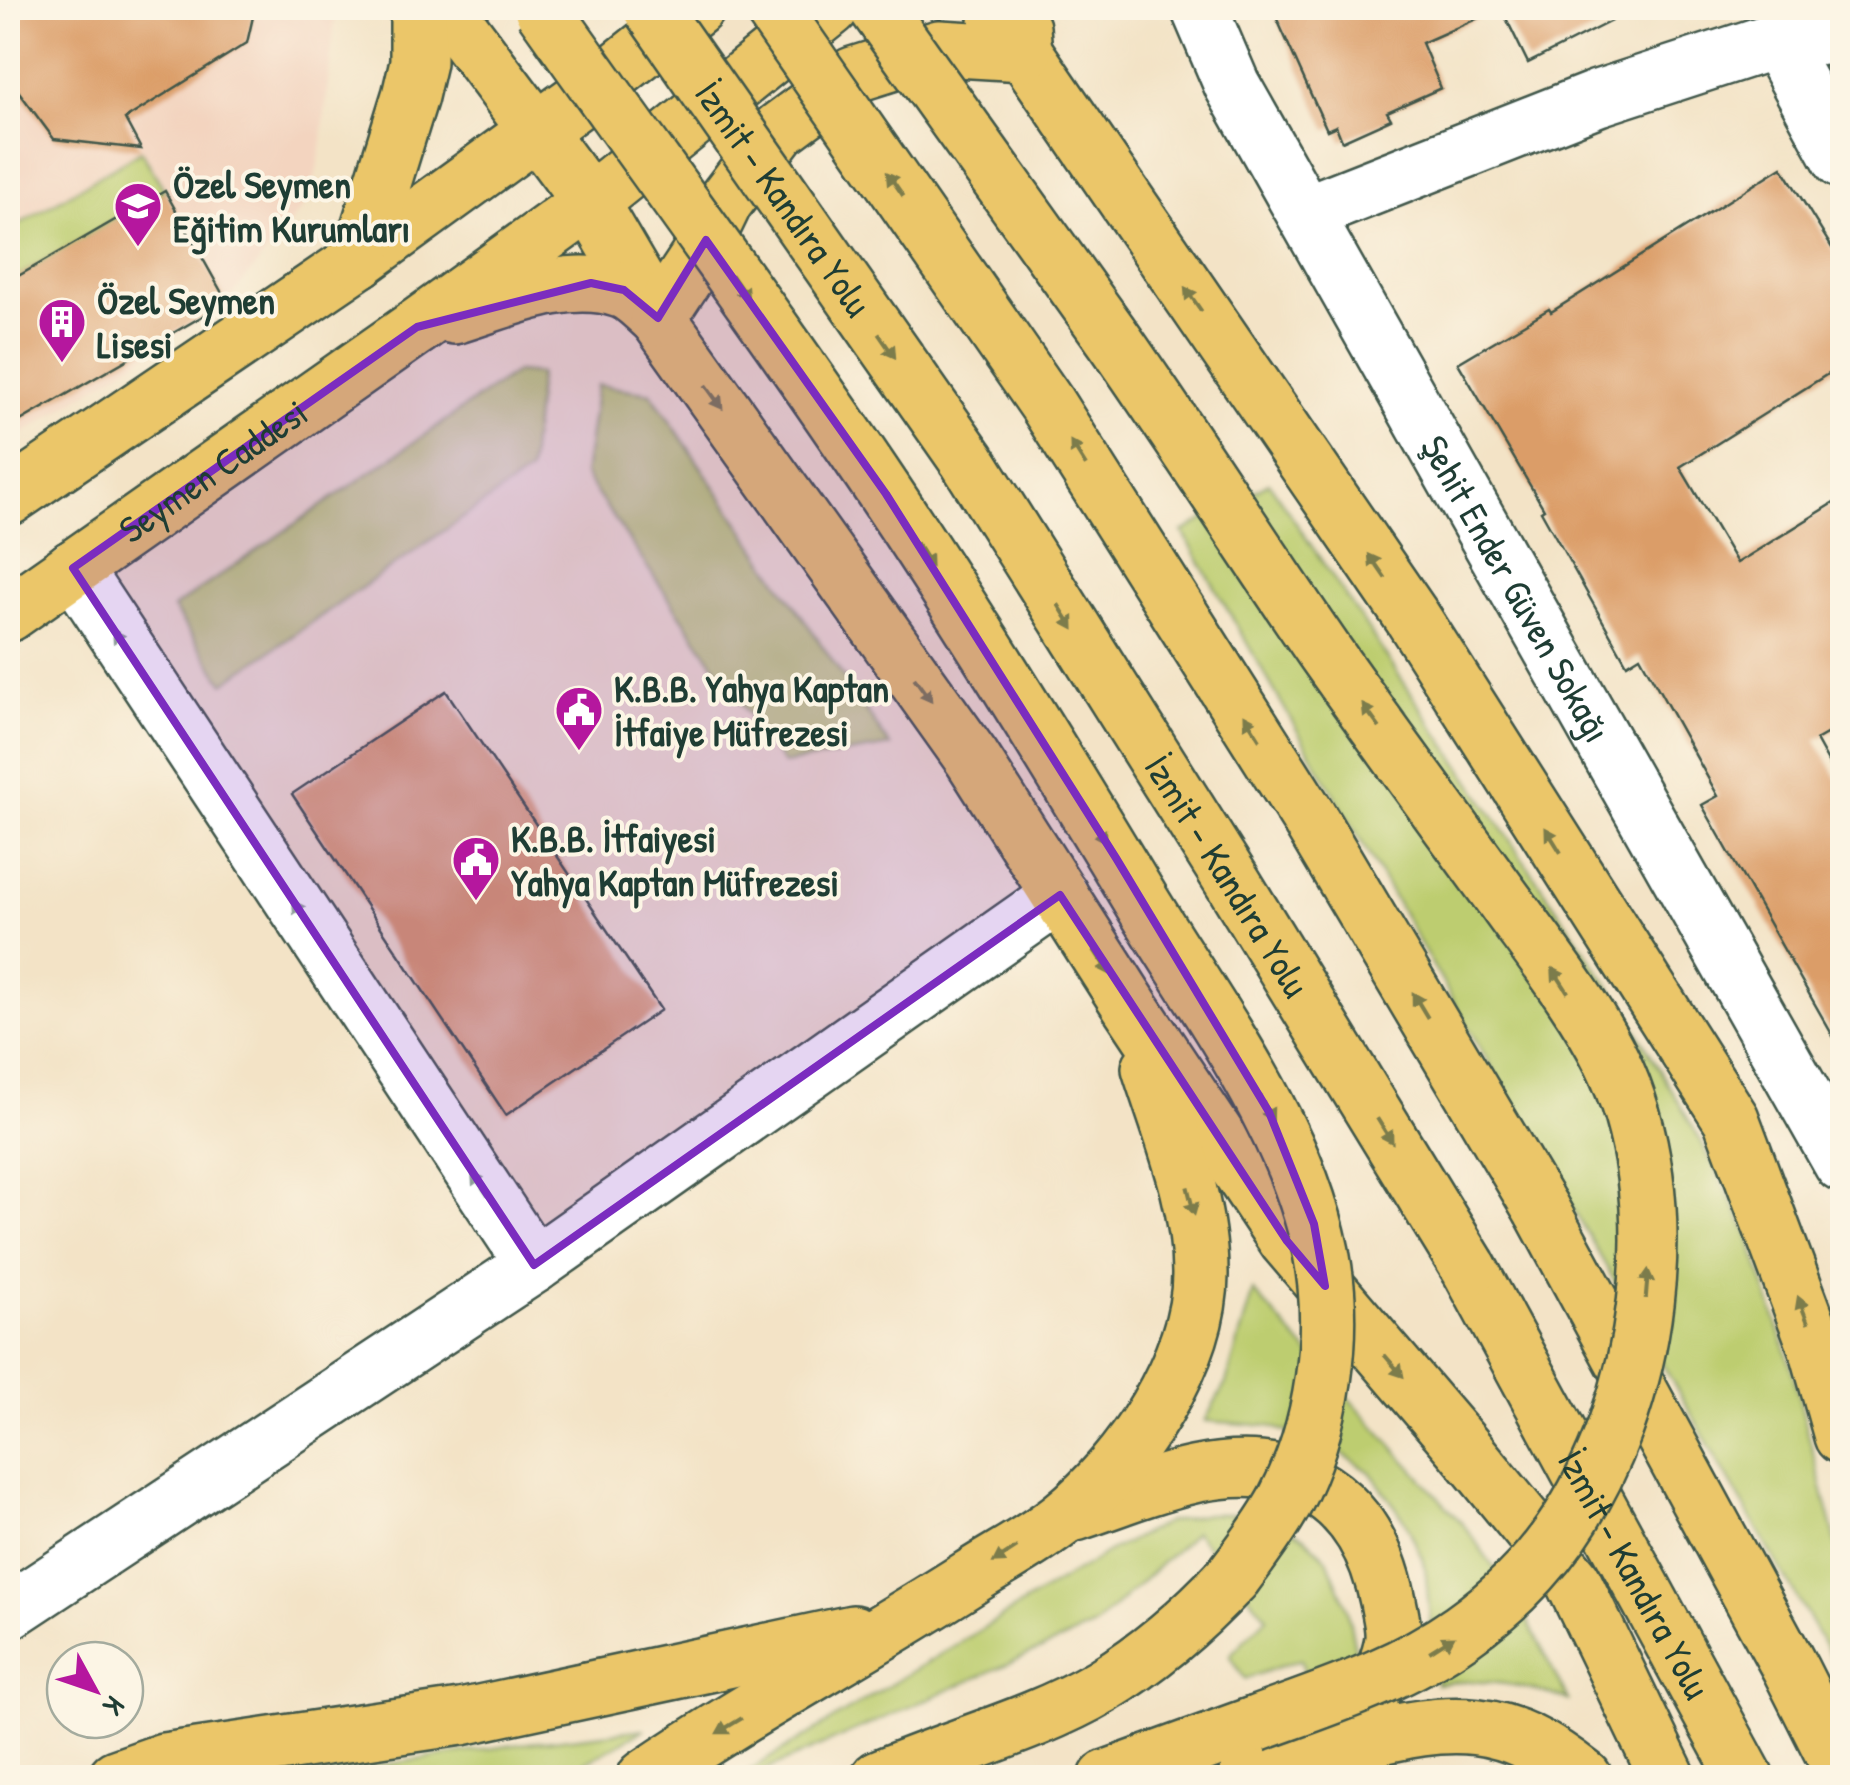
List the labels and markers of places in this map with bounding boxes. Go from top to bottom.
place label: Özel Seymen Eğitim Kurumları [173,158,410,255]
school or university icon: Özel Seymen Eğitim Kurumları [112,180,164,248]
place label: Özel Seymen Lisesi [97,274,275,370]
building icon: Özel Seymen Lisesi [36,296,88,364]
place label: K.B.B. Yahya Kaptan İtfaiye Müfrezesi [614,662,889,759]
public building icon: K.B.B. Yahya Kaptan İtfaiye Müfrezesi [553,684,605,752]
place label: K.B.B. İtfaiyesi Yahya Kaptan Müfrezesi [511,812,839,909]
public building icon: K.B.B. İtfaiyesi Yahya Kaptan Müfrezesi [450,834,502,902]

